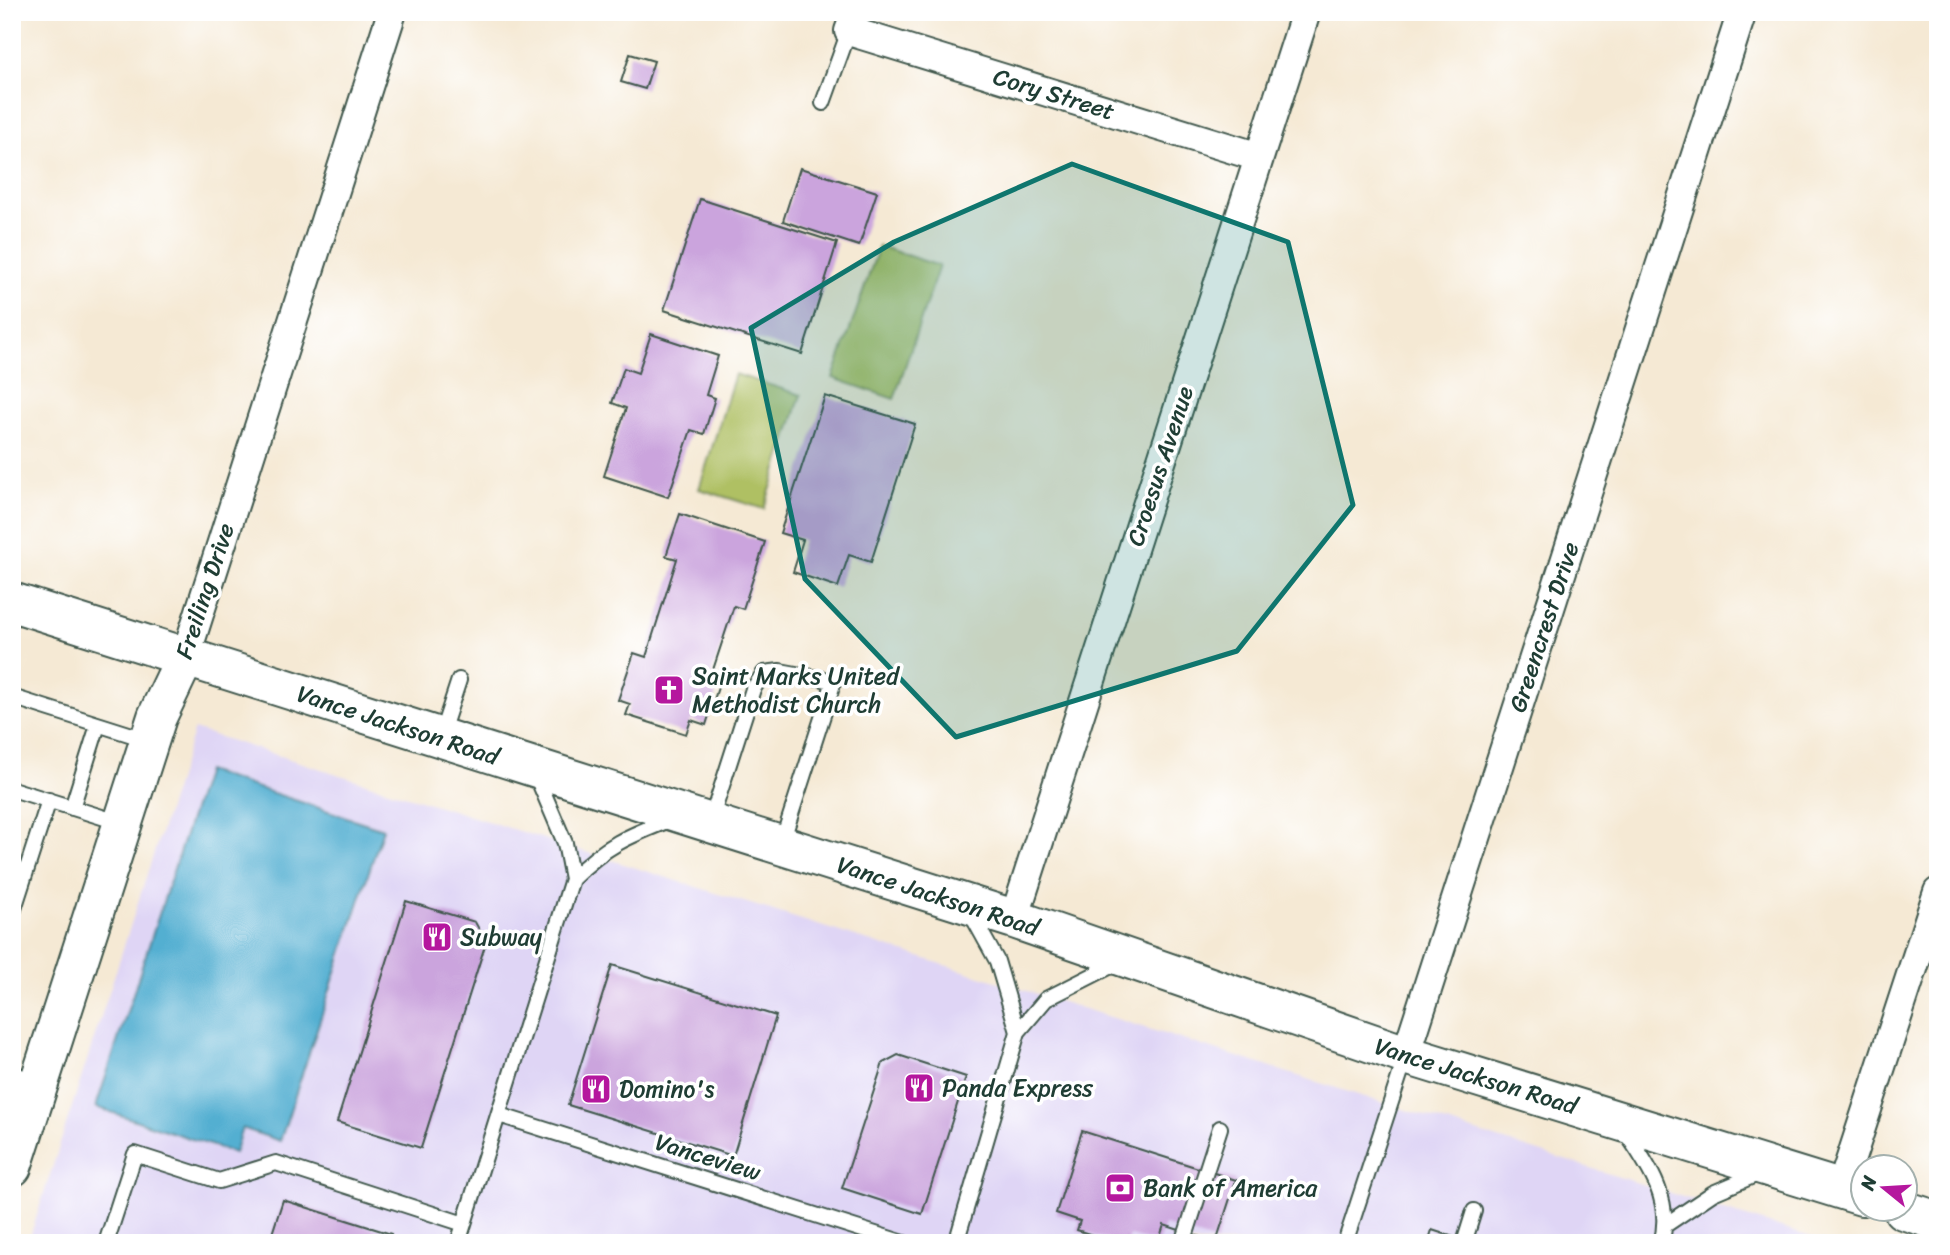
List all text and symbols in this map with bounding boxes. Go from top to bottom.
street label: Cory Street [988,56,1120,132]
street label: Croesus Avenue [1114,380,1206,551]
street label: Freiling Drive [163,517,247,665]
street label: Greencrest Drive [1497,536,1591,718]
place label: Saint Marks United Methodist Church [692,655,900,725]
street label: Vance Jackson Road [292,673,507,778]
church icon: Saint Marks United Methodist Church [652,673,686,707]
street label: Vance Jackson Road [832,844,1047,949]
place label: Subway [460,916,543,958]
restaurant icon: Subway [420,920,454,954]
street label: Vance Jackson Road [1369,1025,1585,1127]
place label: Panda Express [942,1067,1094,1109]
place label: Domino's [619,1068,714,1110]
restaurant icon: Panda Express [902,1071,936,1105]
restaurant icon: Domino's [579,1072,613,1106]
street label: Vanceview [650,1121,766,1193]
north arrow [1848,1154,1918,1224]
place label: Bank of America [1143,1167,1318,1209]
bank icon: Bank of America [1103,1171,1137,1205]
text: N [1850,1171,1886,1195]

